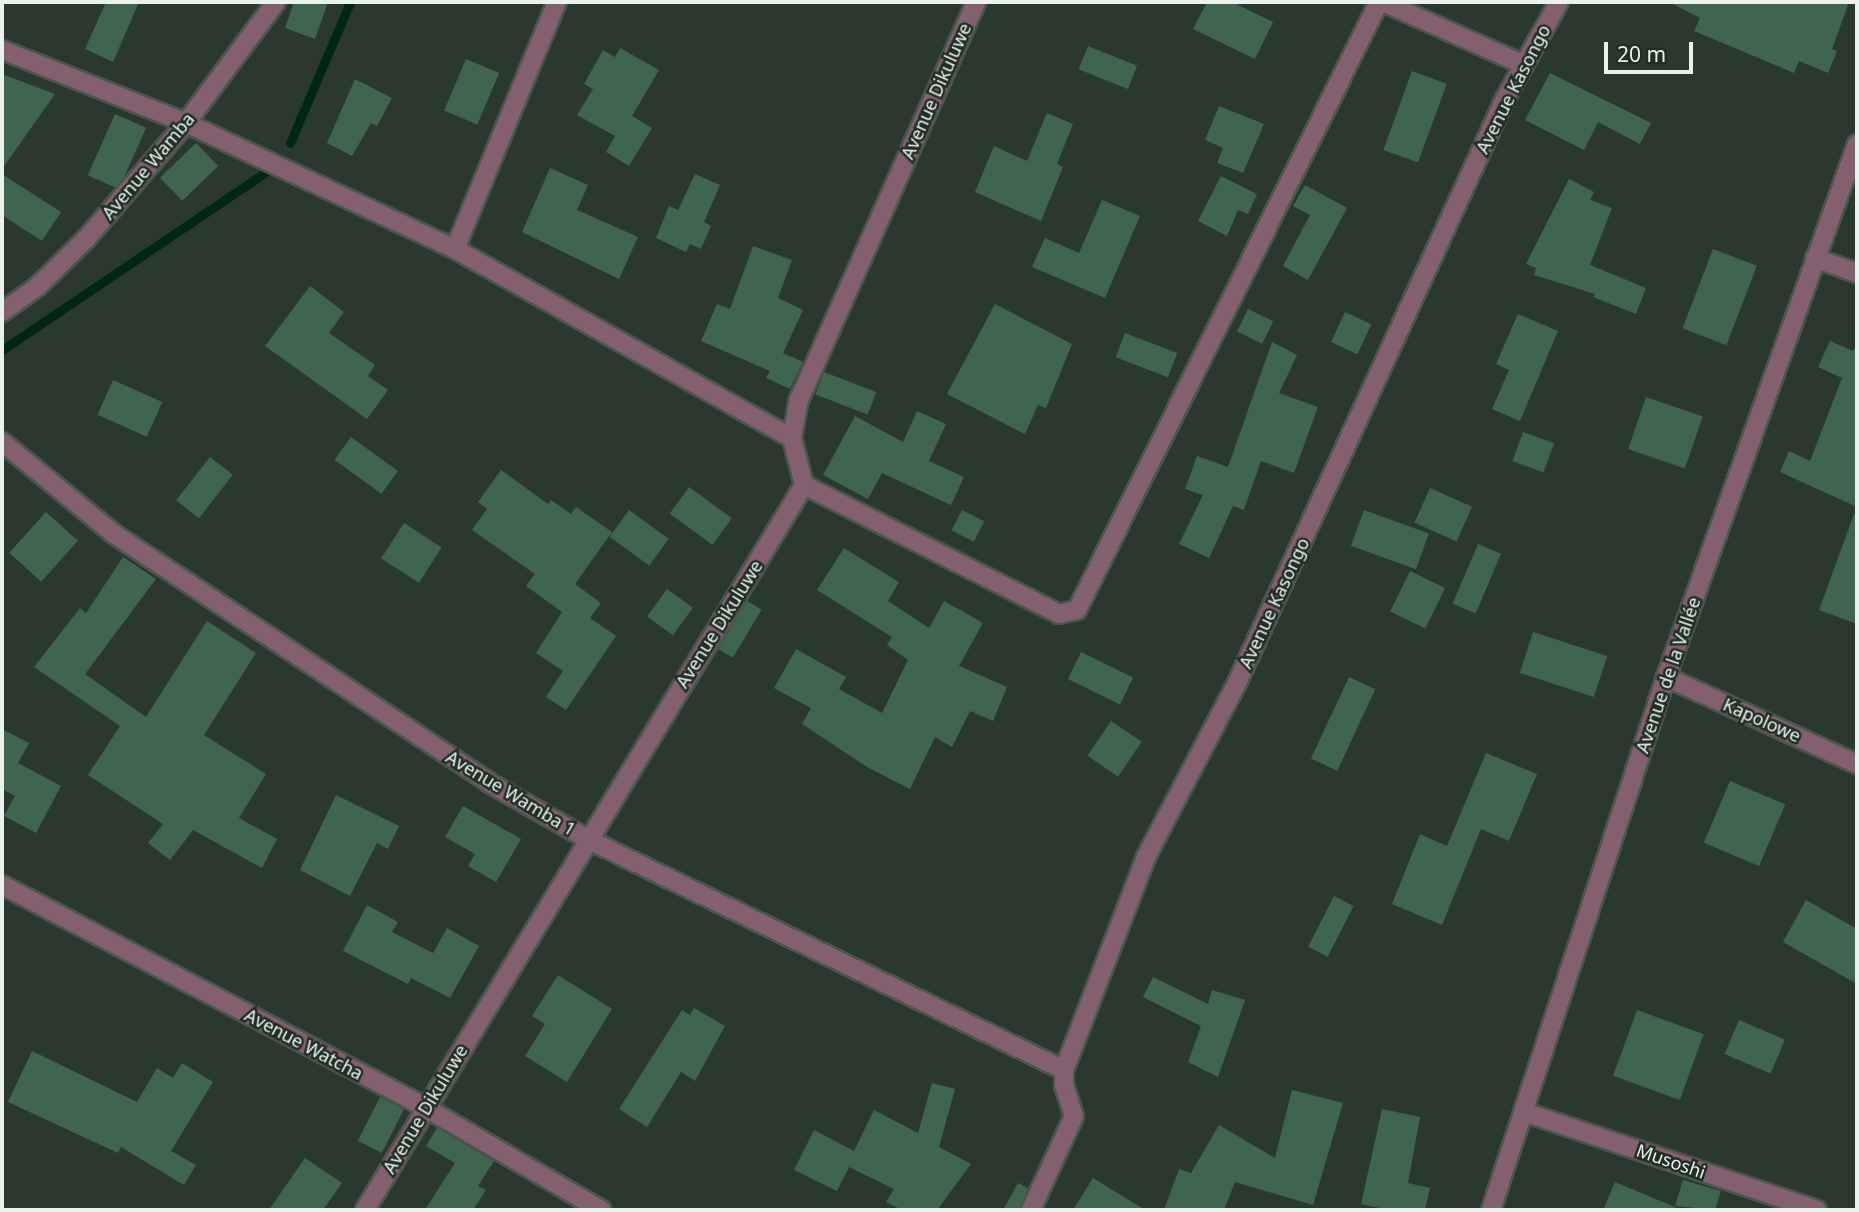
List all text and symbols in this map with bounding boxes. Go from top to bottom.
street label: Avenue Dikuluwe [896,20,976,162]
street label: Avenue Kasongo [1471,21,1555,157]
scale bar [1607,28,1696,72]
text: 20 m [1617,40,1666,68]
street label: Avenue Wamba [97,108,199,224]
street label: Avenue Kasongo [1234,534,1314,672]
street label: Avenue Dikuluwe [671,556,767,692]
street label: Avenue de la Vallée [1631,594,1705,756]
street label: Kapolowe [1720,693,1804,747]
street label: Avenue Wamba 1 [442,746,580,840]
street label: Avenue Watcha [241,1004,367,1084]
street label: Avenue Dikuluwe [378,1041,472,1177]
street label: Musoshi [1634,1139,1708,1183]

